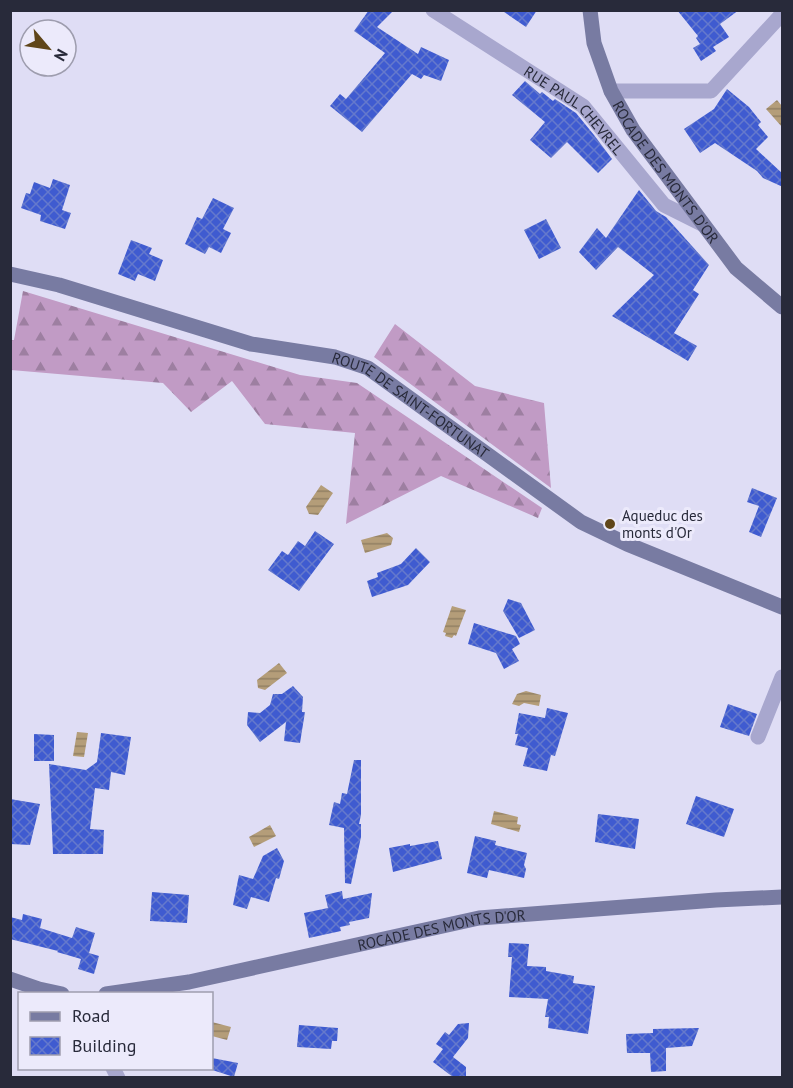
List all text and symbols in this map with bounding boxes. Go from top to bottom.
north arrow [18,18,78,78]
text: N [50,46,72,65]
street label: RUE PAUL CHEVREL [521,61,628,159]
street label: ROCADE DES MONTS D'OR [609,97,723,247]
street label: ROUTE DE SAINT-FORTUNAT [330,347,494,462]
place label: Aqueduc des monts d'Or [622,506,703,542]
marker: Aqueduc des monts d'Or [603,517,617,531]
street label: ROCADE DES MONTS D'OR [356,905,526,954]
legend [18,992,213,1070]
text: Road [72,1004,110,1027]
text: Building [72,1034,136,1057]

